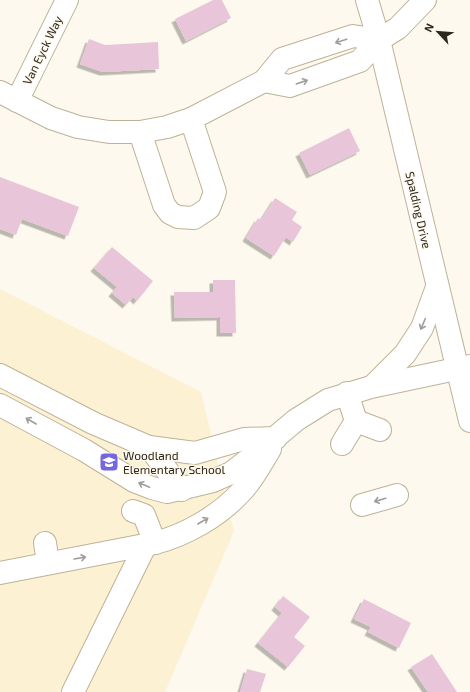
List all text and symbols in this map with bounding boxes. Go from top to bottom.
north arrow [418,12,458,52]
street label: Van Eyck Way [19,13,65,87]
text: N [421,21,436,34]
one-way arrow [335,37,347,45]
one-way arrow [295,77,307,85]
street label: Spalding Drive [403,170,435,250]
one-way arrow [419,317,427,329]
one-way arrow [25,417,37,425]
place label: Woodland Elementary School [123,448,226,476]
school or university icon: Woodland Elementary School [98,451,120,473]
one-way arrow [138,481,150,488]
one-way arrow [373,497,386,504]
one-way arrow [197,516,209,524]
one-way arrow [73,553,86,561]

